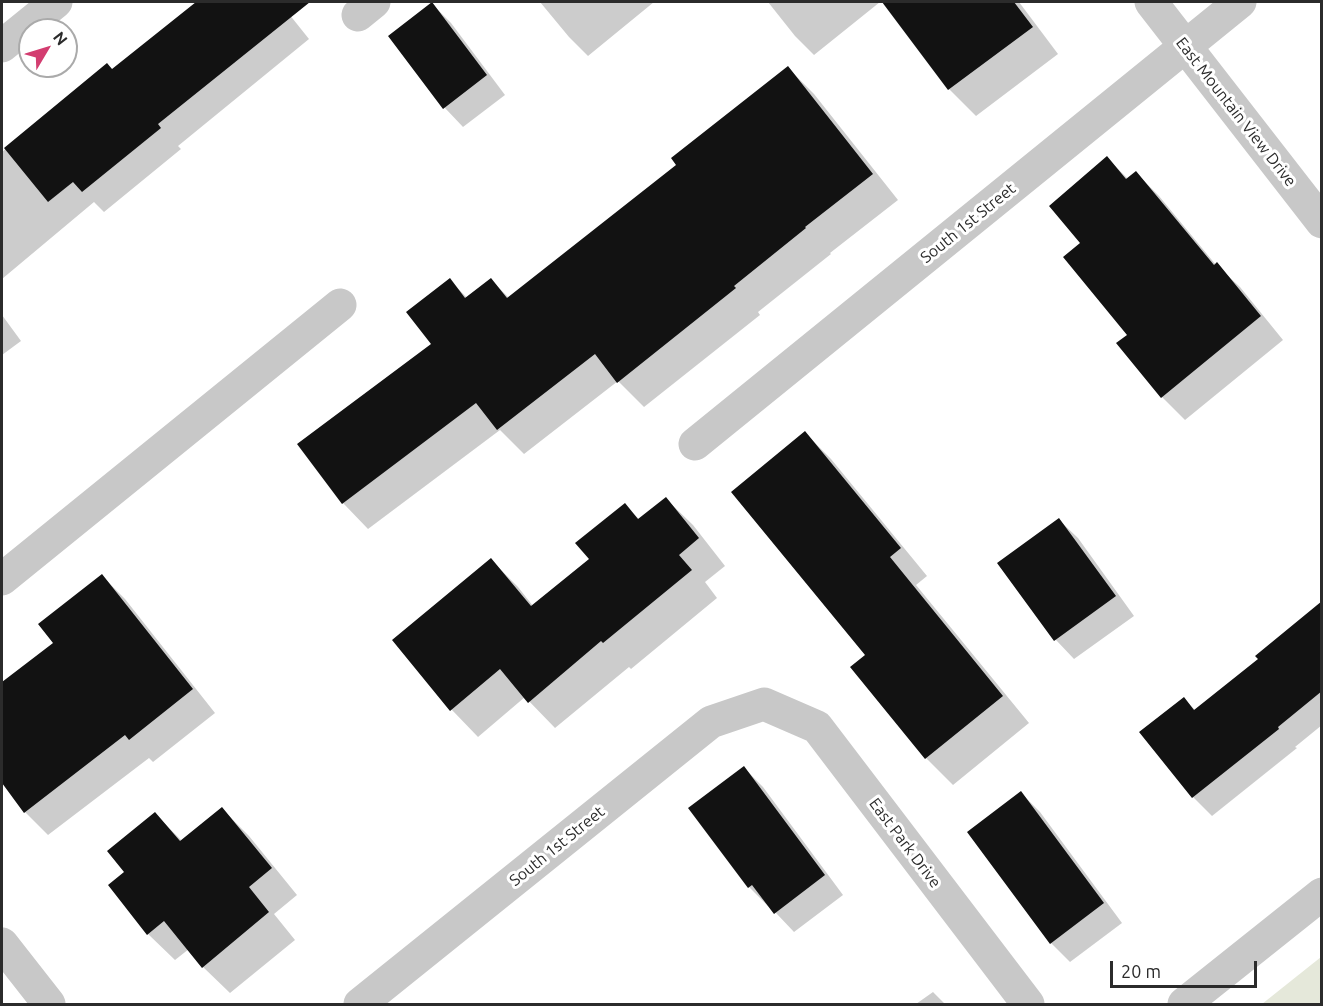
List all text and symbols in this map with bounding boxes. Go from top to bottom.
north arrow [18,18,78,78]
text: N [50,28,71,48]
street label: East Mountain View Drive [1172,34,1300,190]
street label: South 1st Street [917,179,1019,267]
street label: East Park Drive [865,794,945,892]
street label: South 1st Street [506,802,608,890]
scale bar [1113,949,1260,987]
text: 20 m [1121,961,1161,981]

